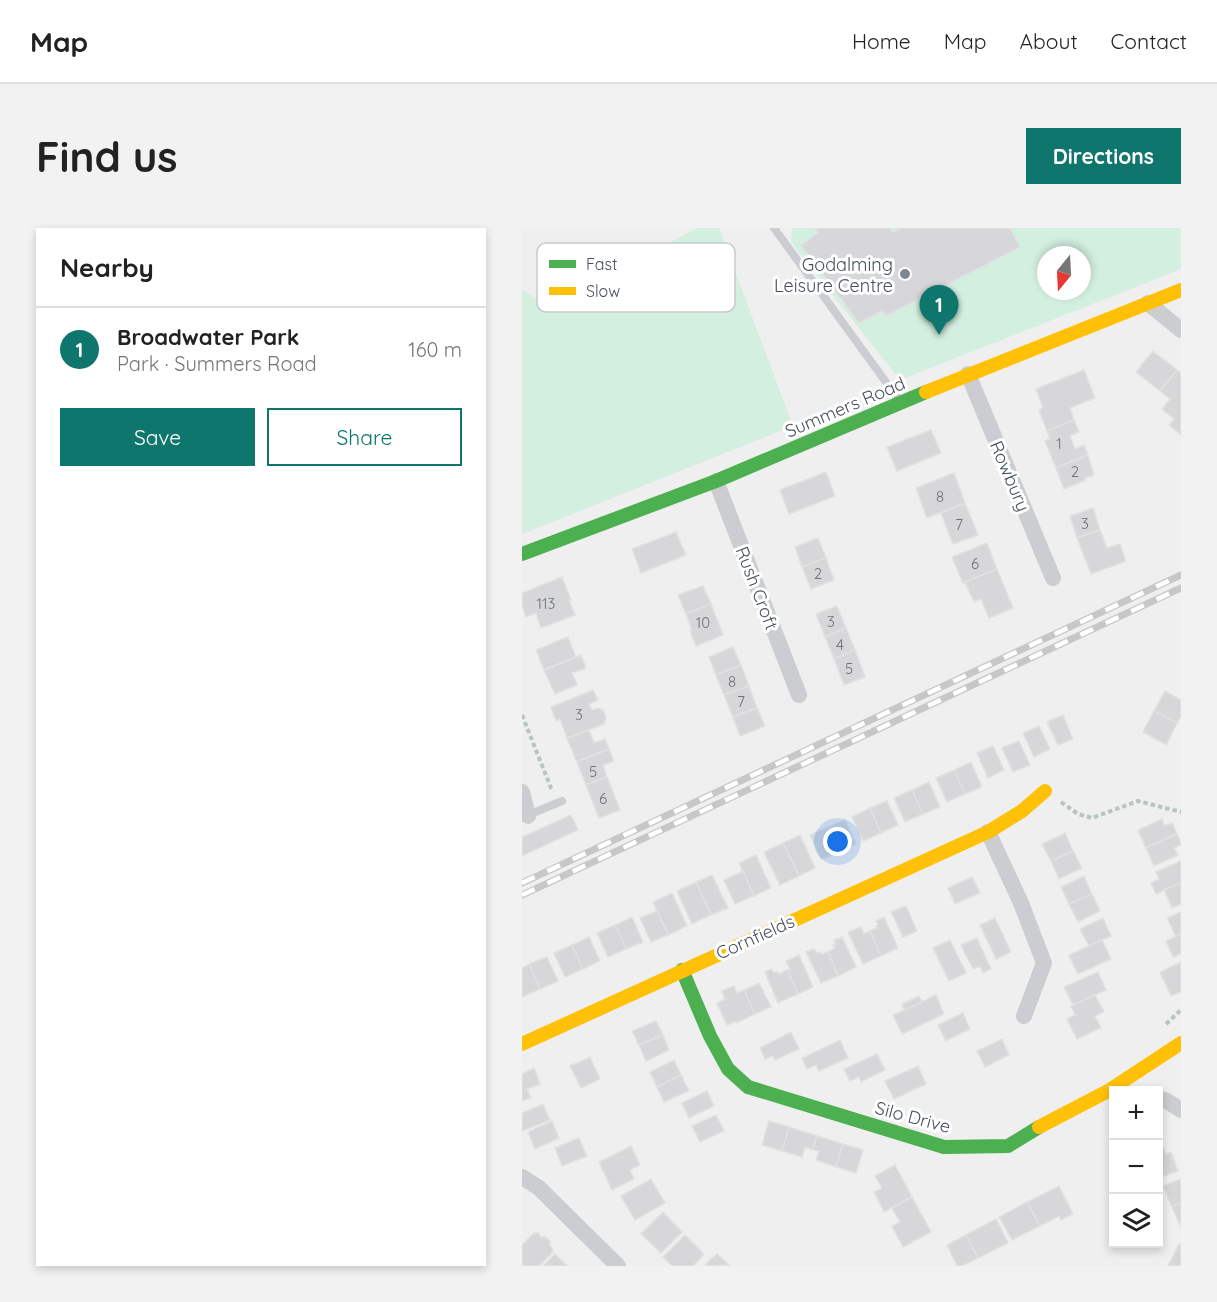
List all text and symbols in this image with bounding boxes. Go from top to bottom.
text: Map [30,24,88,59]
text: Home [852,28,911,54]
text: Map [944,28,987,54]
text: About [1020,28,1078,54]
text: Contact [1111,28,1187,54]
button: Directions [1026,128,1181,184]
text: Find us [36,130,178,183]
legend [537,243,735,312]
north arrow [1037,246,1091,300]
text: Nearby [60,251,154,284]
place label: Godalming Leisure Centre [774,253,893,297]
text: Fast [586,254,617,274]
marker: Godalming Leisure Centre [898,267,912,281]
text: Slow [586,281,620,301]
pin: 1 [920,285,958,335]
text: Broadwater Park [117,323,299,351]
text: 1 [76,337,83,362]
text: 160 m [408,337,462,362]
text: Park · Summers Road [117,351,317,376]
street label: Summers Road [781,371,909,443]
button: Save [60,408,255,466]
button: Share [267,408,462,466]
house number: 1 [1056,434,1062,453]
street label: Rowbury [985,437,1035,515]
house number: 2 [1071,462,1079,481]
house number: 8 [936,487,944,506]
house number: 3 [1081,514,1089,533]
house number: 7 [955,515,963,534]
street label: Rush Croft [731,543,783,633]
house number: 6 [971,554,979,573]
house number: 2 [814,564,822,583]
house number: 113 [537,594,556,613]
house number: 3 [827,612,835,631]
house number: 10 [696,613,710,632]
house number: 4 [836,635,844,654]
house number: 5 [845,659,853,678]
house number: 8 [728,672,736,691]
house number: 7 [737,692,745,711]
house number: 3 [575,705,583,724]
house number: 5 [589,762,597,781]
house number: 6 [599,789,607,808]
your location [823,827,852,856]
street label: Cornfields [712,909,798,965]
map controls [1109,1086,1163,1248]
button: + [1109,1086,1163,1140]
street label: Silo Drive [873,1096,953,1138]
button: − [1109,1140,1163,1194]
button: layers [1109,1194,1163,1248]

